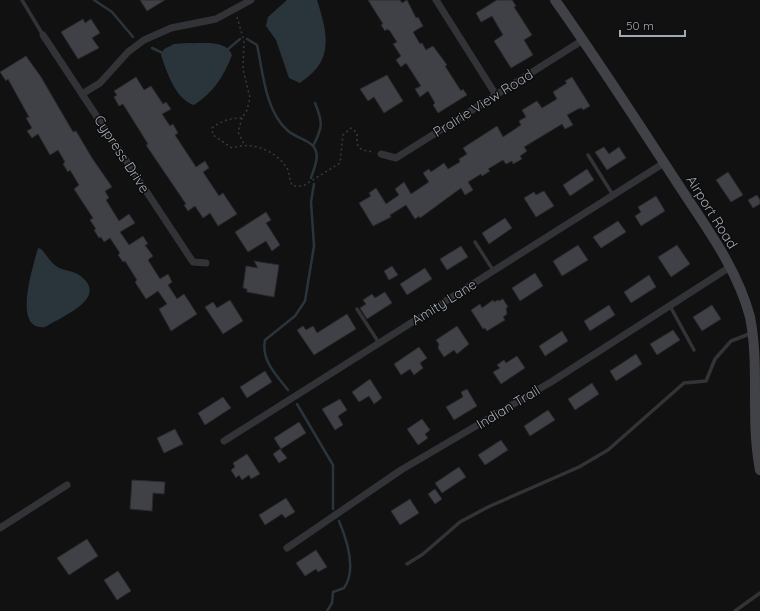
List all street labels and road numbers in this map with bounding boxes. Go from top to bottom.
street label: Prairie View Road [430,65,536,141]
street label: Cypress Drive [90,112,154,196]
street label: Airport Road [682,172,742,252]
street label: Amity Lane [408,275,480,329]
street label: Indian Trail [473,381,543,433]

